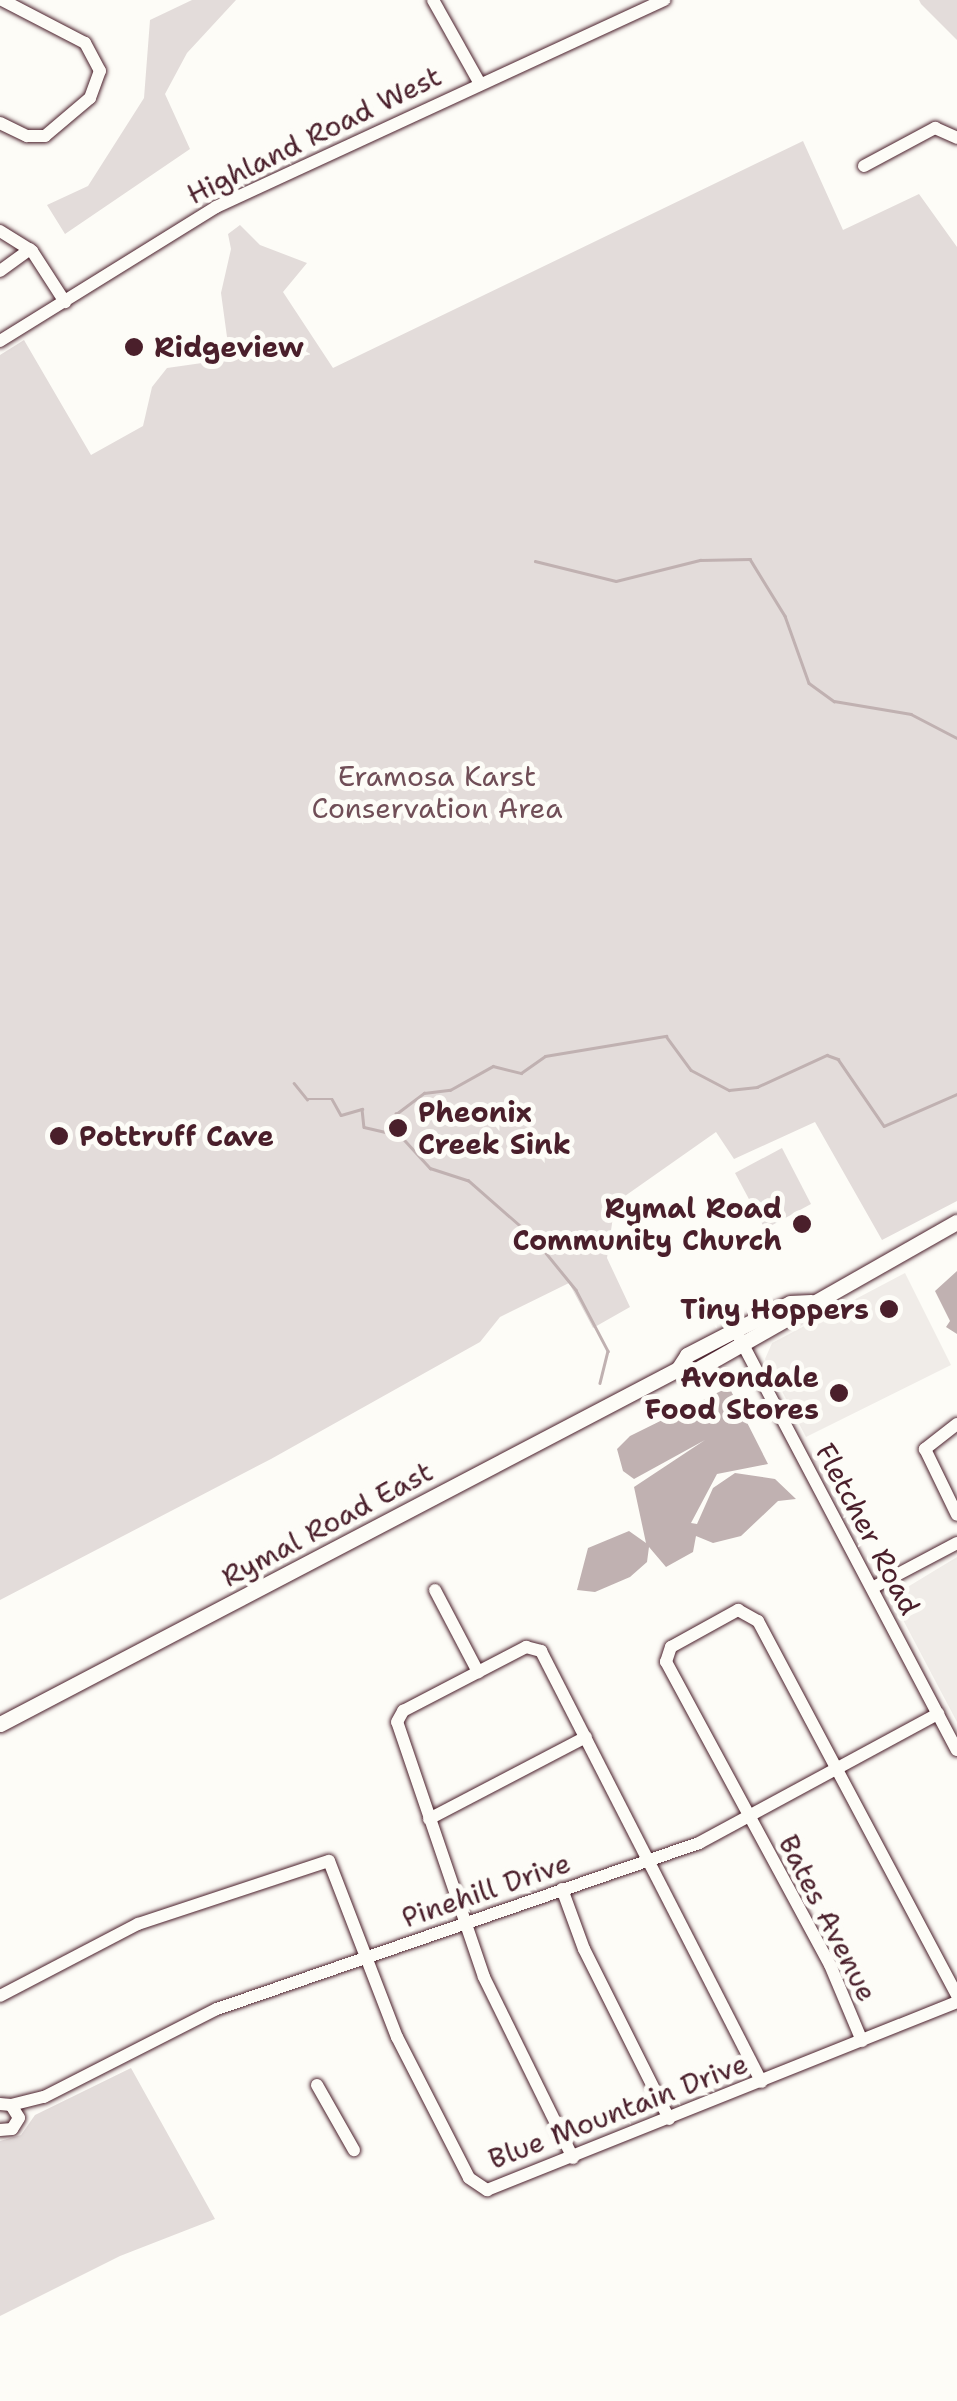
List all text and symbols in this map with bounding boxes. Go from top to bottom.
street label: Highland Road West [181,59,447,211]
place label: Ridgeview [154,330,304,364]
marker: Ridgeview [123,336,145,358]
park label: Eramosa Karst Conservation Area [311,759,563,825]
place label: Pheonix Creek Sink [418,1095,571,1161]
marker: Pheonix Creek Sink [387,1117,409,1139]
place label: Pottruff Cave [79,1119,274,1153]
marker: Pottruff Cave [48,1125,70,1147]
place label: Rymal Road Community Church [512,1191,782,1257]
marker: Rymal Road Community Church [791,1213,813,1235]
place label: Tiny Hoppers [680,1292,869,1326]
marker: Tiny Hoppers [878,1298,900,1320]
place label: Avondale Food Stores [645,1360,819,1426]
marker: Avondale Food Stores [828,1382,850,1404]
street label: Fletcher Road [809,1438,927,1620]
street label: Rymal Road East [216,1454,438,1594]
street label: Bates Avenue [772,1829,884,2007]
street label: Pinehill Drive [397,1845,575,1935]
street label: Blue Mountain Drive [484,2046,752,2176]

